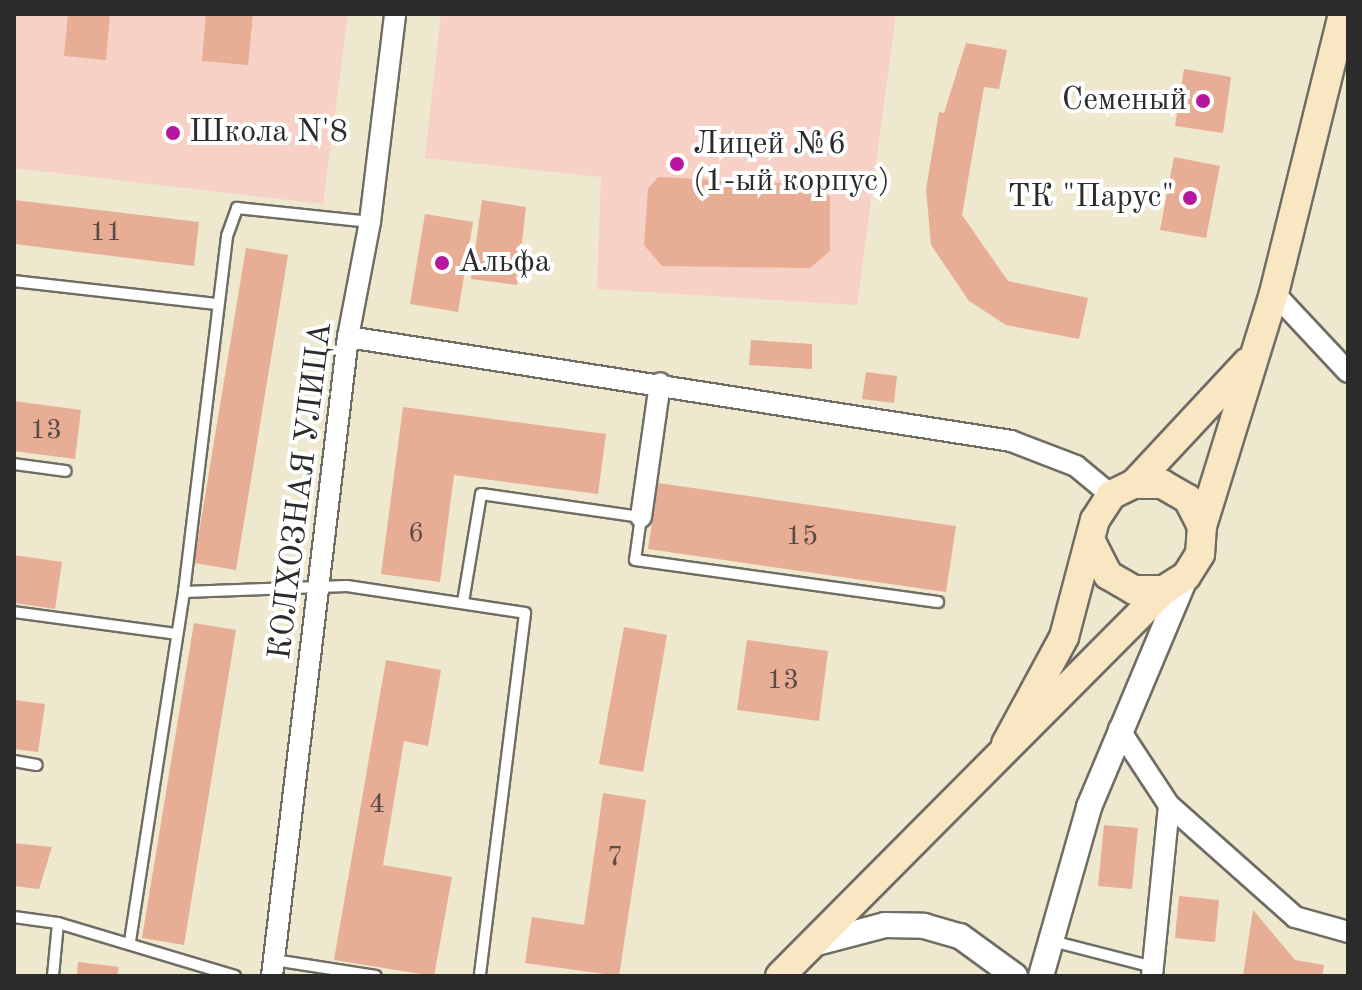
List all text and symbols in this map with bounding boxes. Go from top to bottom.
place label: Семеный [1062,82,1187,120]
marker: Семеный [1194,92,1212,110]
place label: Школа N'8 [189,114,348,152]
marker: Школа N'8 [164,124,182,142]
place label: Лицей №6 (1-ый корпус) [693,127,890,202]
marker: Лицей №6 (1-ый корпус) [668,155,686,173]
place label: ТК "Парус" [1007,179,1174,217]
marker: ТК "Парус" [1181,189,1199,207]
house number: 11 [90,216,122,250]
place label: Альфа [458,244,551,282]
marker: Альфа [433,254,451,272]
street label: КОЛХОЗНАЯ УЛИЦА [262,320,342,662]
house number: 13 [30,414,62,448]
house number: 6 [408,517,424,551]
house number: 15 [786,520,818,554]
house number: 13 [767,664,799,698]
house number: 4 [369,788,385,822]
house number: 7 [607,841,623,875]

